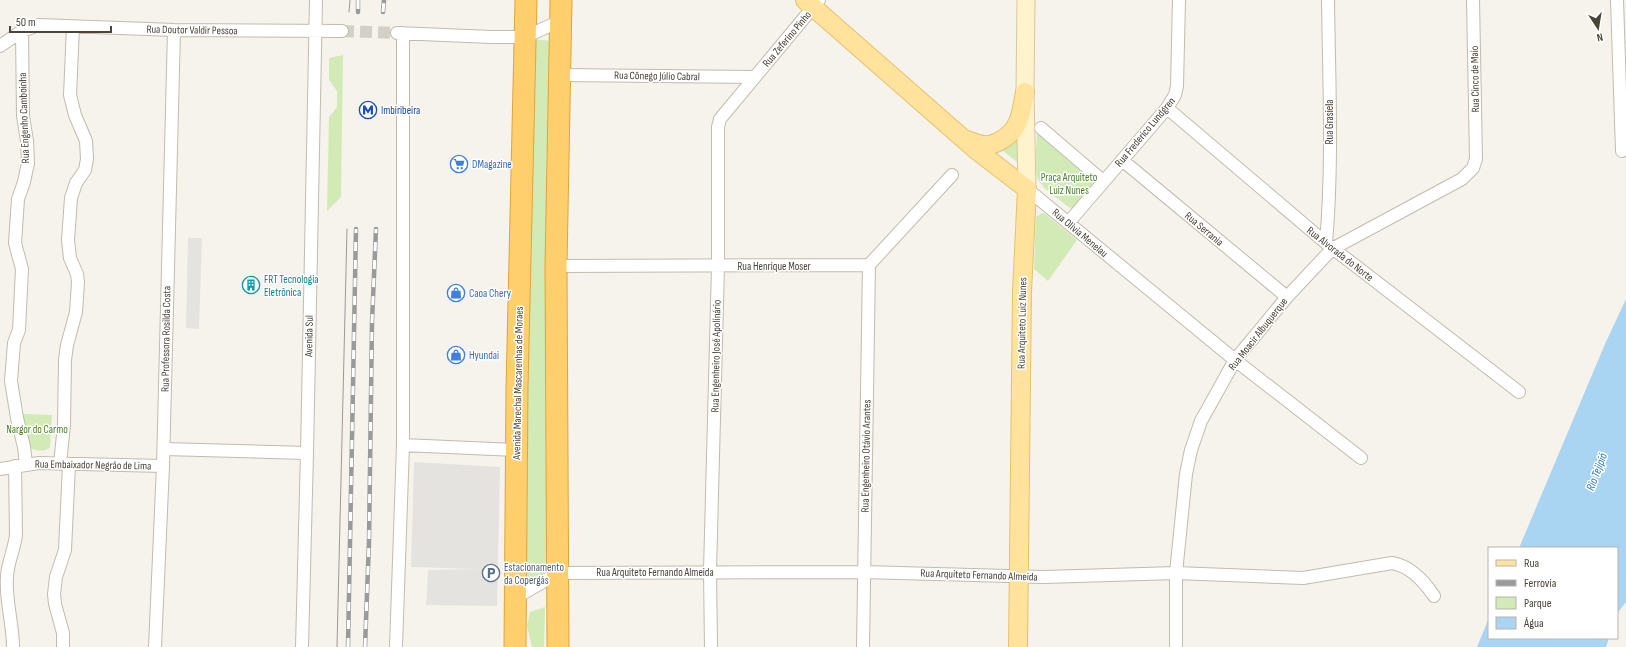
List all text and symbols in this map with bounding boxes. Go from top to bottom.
scale bar [10,8,111,34]
street label: Rua Zeferino Pinho [760,8,814,69]
north arrow [1578,8,1618,48]
text: 50 m [16,15,36,30]
street label: Rua Doutor Valdir Pessoa [146,23,238,37]
text: N [1596,30,1604,44]
street label: Rua Cinco de Maio [1468,45,1482,112]
street label: Rua Cônego Júlio Cabral [614,69,700,83]
street label: Rua Engenho Camboinha [16,72,32,164]
street label: Rua Frederico Lundgren [1112,94,1178,169]
street label: Rua Grasiela [1323,99,1336,145]
metro station icon: Imbiribeira [358,100,378,120]
place label: Imbiribeira [381,104,420,117]
supermarket icon: DMagazine [449,154,469,174]
place label: DMagazine [472,158,512,171]
park label: Praça Arquiteto Luiz Nunes [1041,171,1098,197]
street label: Rua Olivia Menelau [1050,206,1111,260]
street label: Rua Serrania [1182,209,1226,249]
street label: Rua Alvorada do Norte [1304,224,1376,284]
street label: Rua Henrique Moser [737,260,811,273]
place label: FRT Tecnologia Eletrônica [264,273,318,299]
building icon: FRT Tecnologia Eletrônica [241,275,261,295]
street label: Rua Arquiteto Luiz Nunes [1015,277,1029,369]
shop icon: Caoa Chery [446,283,466,303]
street label: Rua Professora Rosilda Costa [159,286,173,392]
place label: Caoa Chery [469,287,512,300]
street label: Rua Moacir Albuquerque [1226,295,1290,373]
street label: Rua Engenheiro José Apolinário [709,299,723,413]
street label: Avenida Marechal Mascarenhas de Moraes [510,306,526,461]
street label: Avenida Sul [302,315,316,358]
shop icon: Hyundai [446,345,466,365]
place label: Hyundai [469,349,499,362]
street label: Rua Engenheiro Otávio Arantes [859,399,873,513]
park label: Nargor do Carmo [6,423,68,436]
water label: Rio Tejipió [1583,451,1611,493]
street label: Rua Embaixador Negrão de Lima [35,457,151,473]
legend [1488,547,1618,639]
text: Rua [1524,556,1540,571]
place label: Estacionamento da Copergás [504,561,565,587]
parking icon: Estacionamento da Copergás [481,563,501,583]
street label: Rua Arquiteto Fernando Almeida [596,566,714,579]
street label: Rua Arquiteto Fernando Almeida [920,566,1038,584]
text: Ferrovia [1524,576,1557,591]
text: Parque [1524,596,1552,611]
text: Água [1523,616,1544,631]

